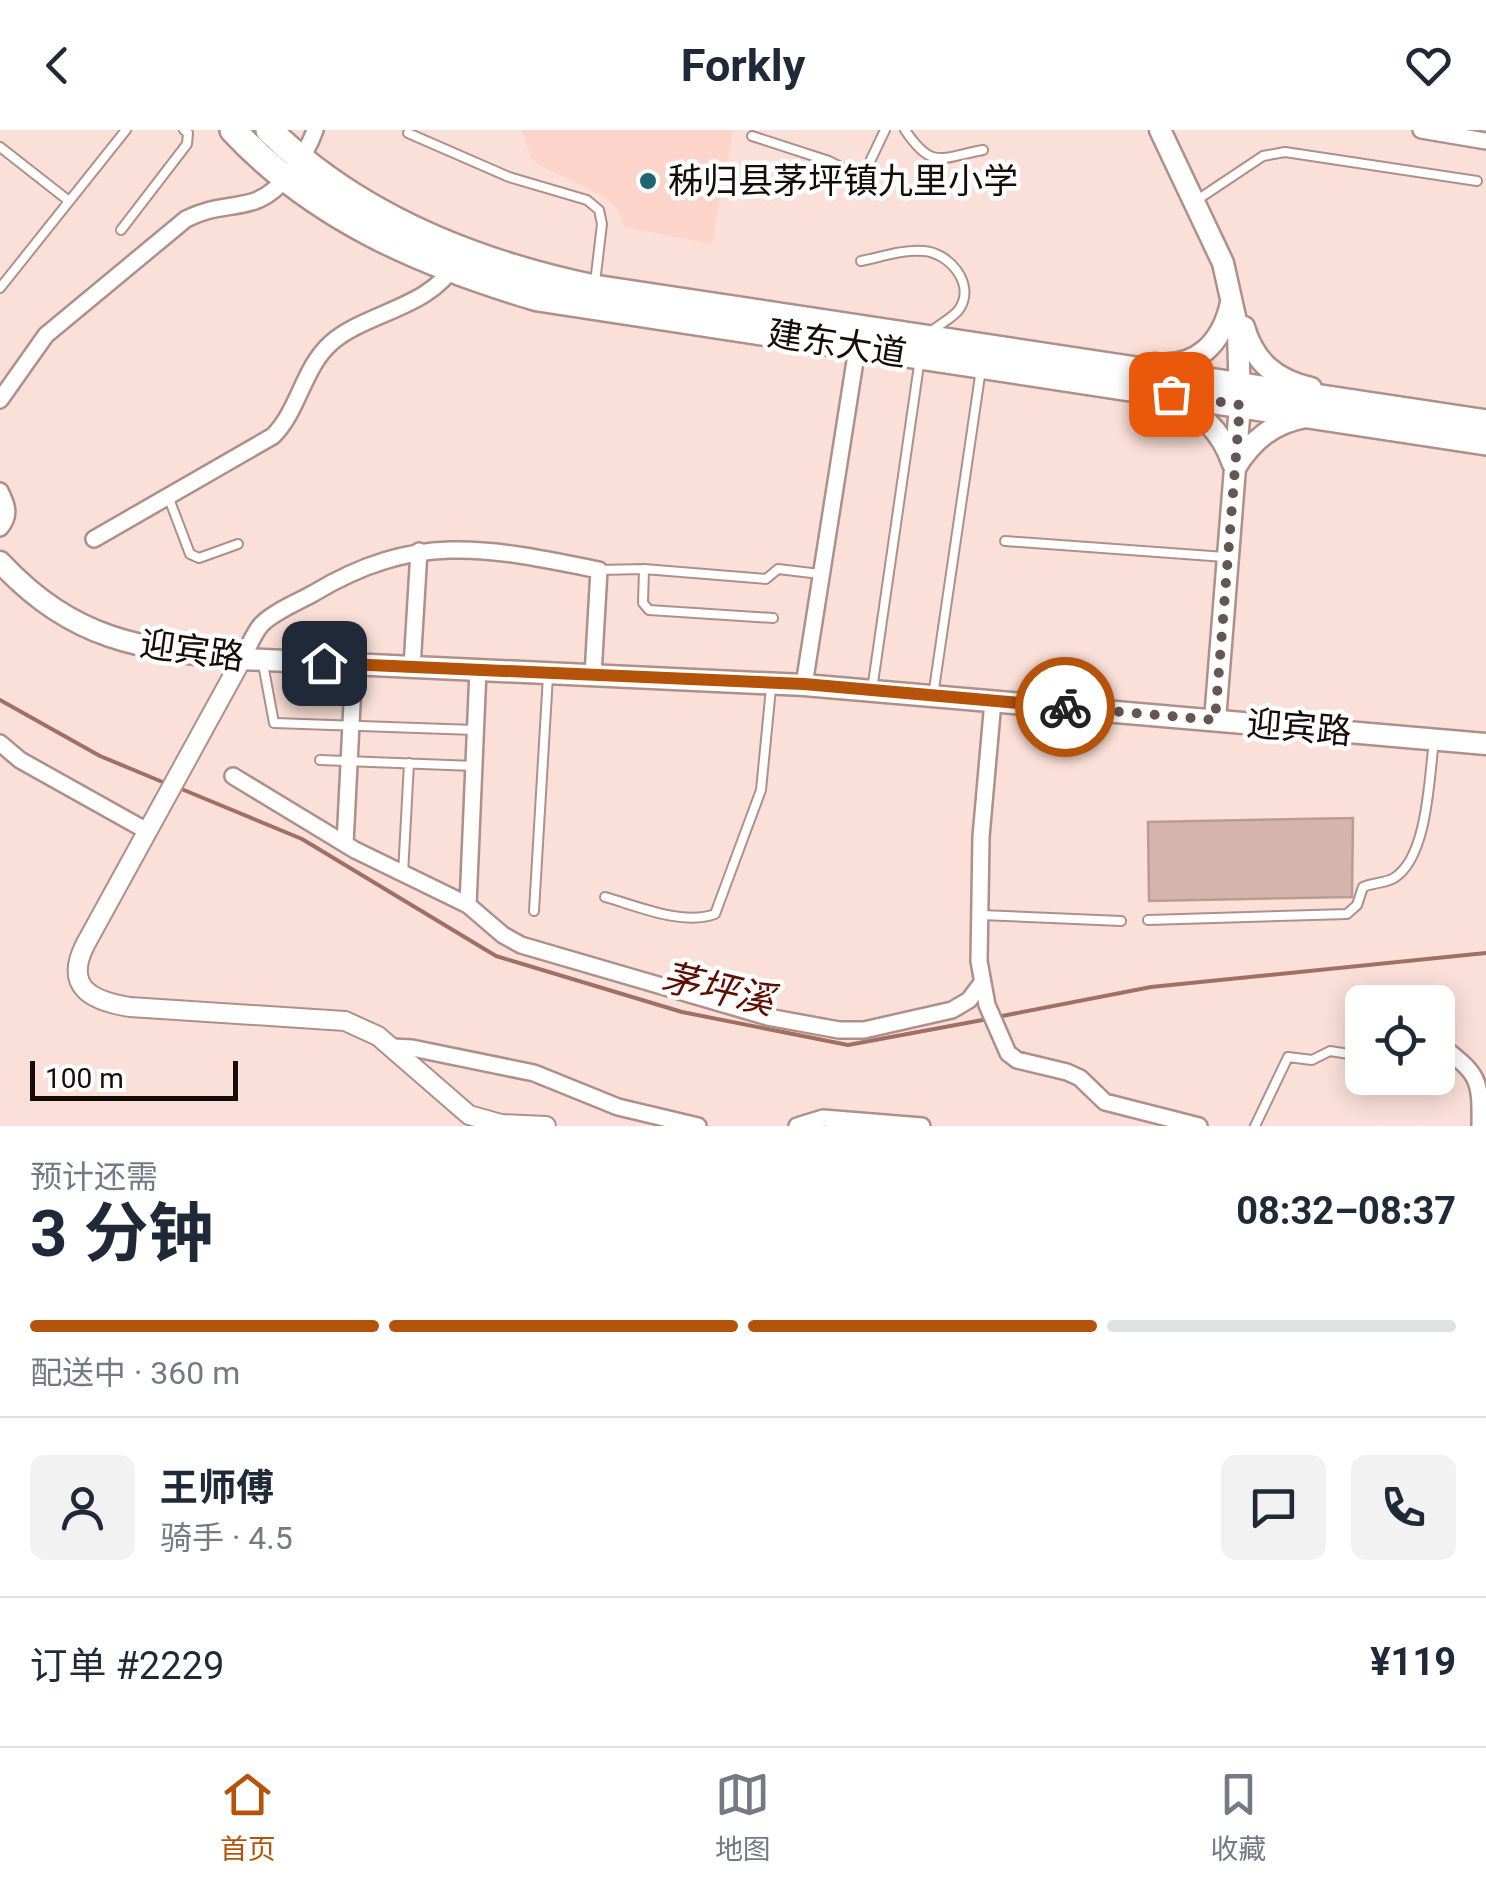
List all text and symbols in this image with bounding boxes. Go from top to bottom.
icon: back [30,38,85,93]
icon: heart [1401,38,1456,93]
text: Forkly [681,39,805,92]
place label: 秭归县茅坪镇九里小学 [668,161,1018,202]
marker: 秭归县茅坪镇九里小学 [637,170,659,192]
street label: 建东大道 [765,313,909,375]
pin [1129,352,1214,437]
icon: bag [1144,367,1199,422]
pin [282,621,367,706]
street label: 迎宾路 [137,623,247,679]
icon: home [297,636,352,691]
courier [1015,657,1115,757]
icon: bike [1038,680,1093,735]
street label: 迎宾路 [1245,703,1353,753]
water label: 茅坪溪 [658,955,782,1024]
map controls [1345,985,1455,1095]
button: locate [1345,985,1455,1095]
scale bar [30,1056,238,1100]
text: 100 m [45,1062,124,1095]
text: 预计还需 [30,1158,158,1196]
text: 08:32–08:37 [1236,1189,1456,1233]
text: 3 分钟 [30,1196,213,1272]
text: 配送中 · 360 m [30,1354,240,1392]
button: person [30,1455,135,1560]
button: chat [1221,1455,1326,1560]
button: phone [1351,1455,1456,1560]
text: 王师傅 [160,1466,274,1510]
text: 骑手 · 4.5 [160,1519,293,1557]
text: ¥119 [1370,1640,1456,1684]
text: 订单 #2229 [30,1644,224,1688]
tab: 首页 [220,1767,276,1867]
tab: 地图 [715,1767,771,1867]
tab: 收藏 [1210,1767,1266,1867]

